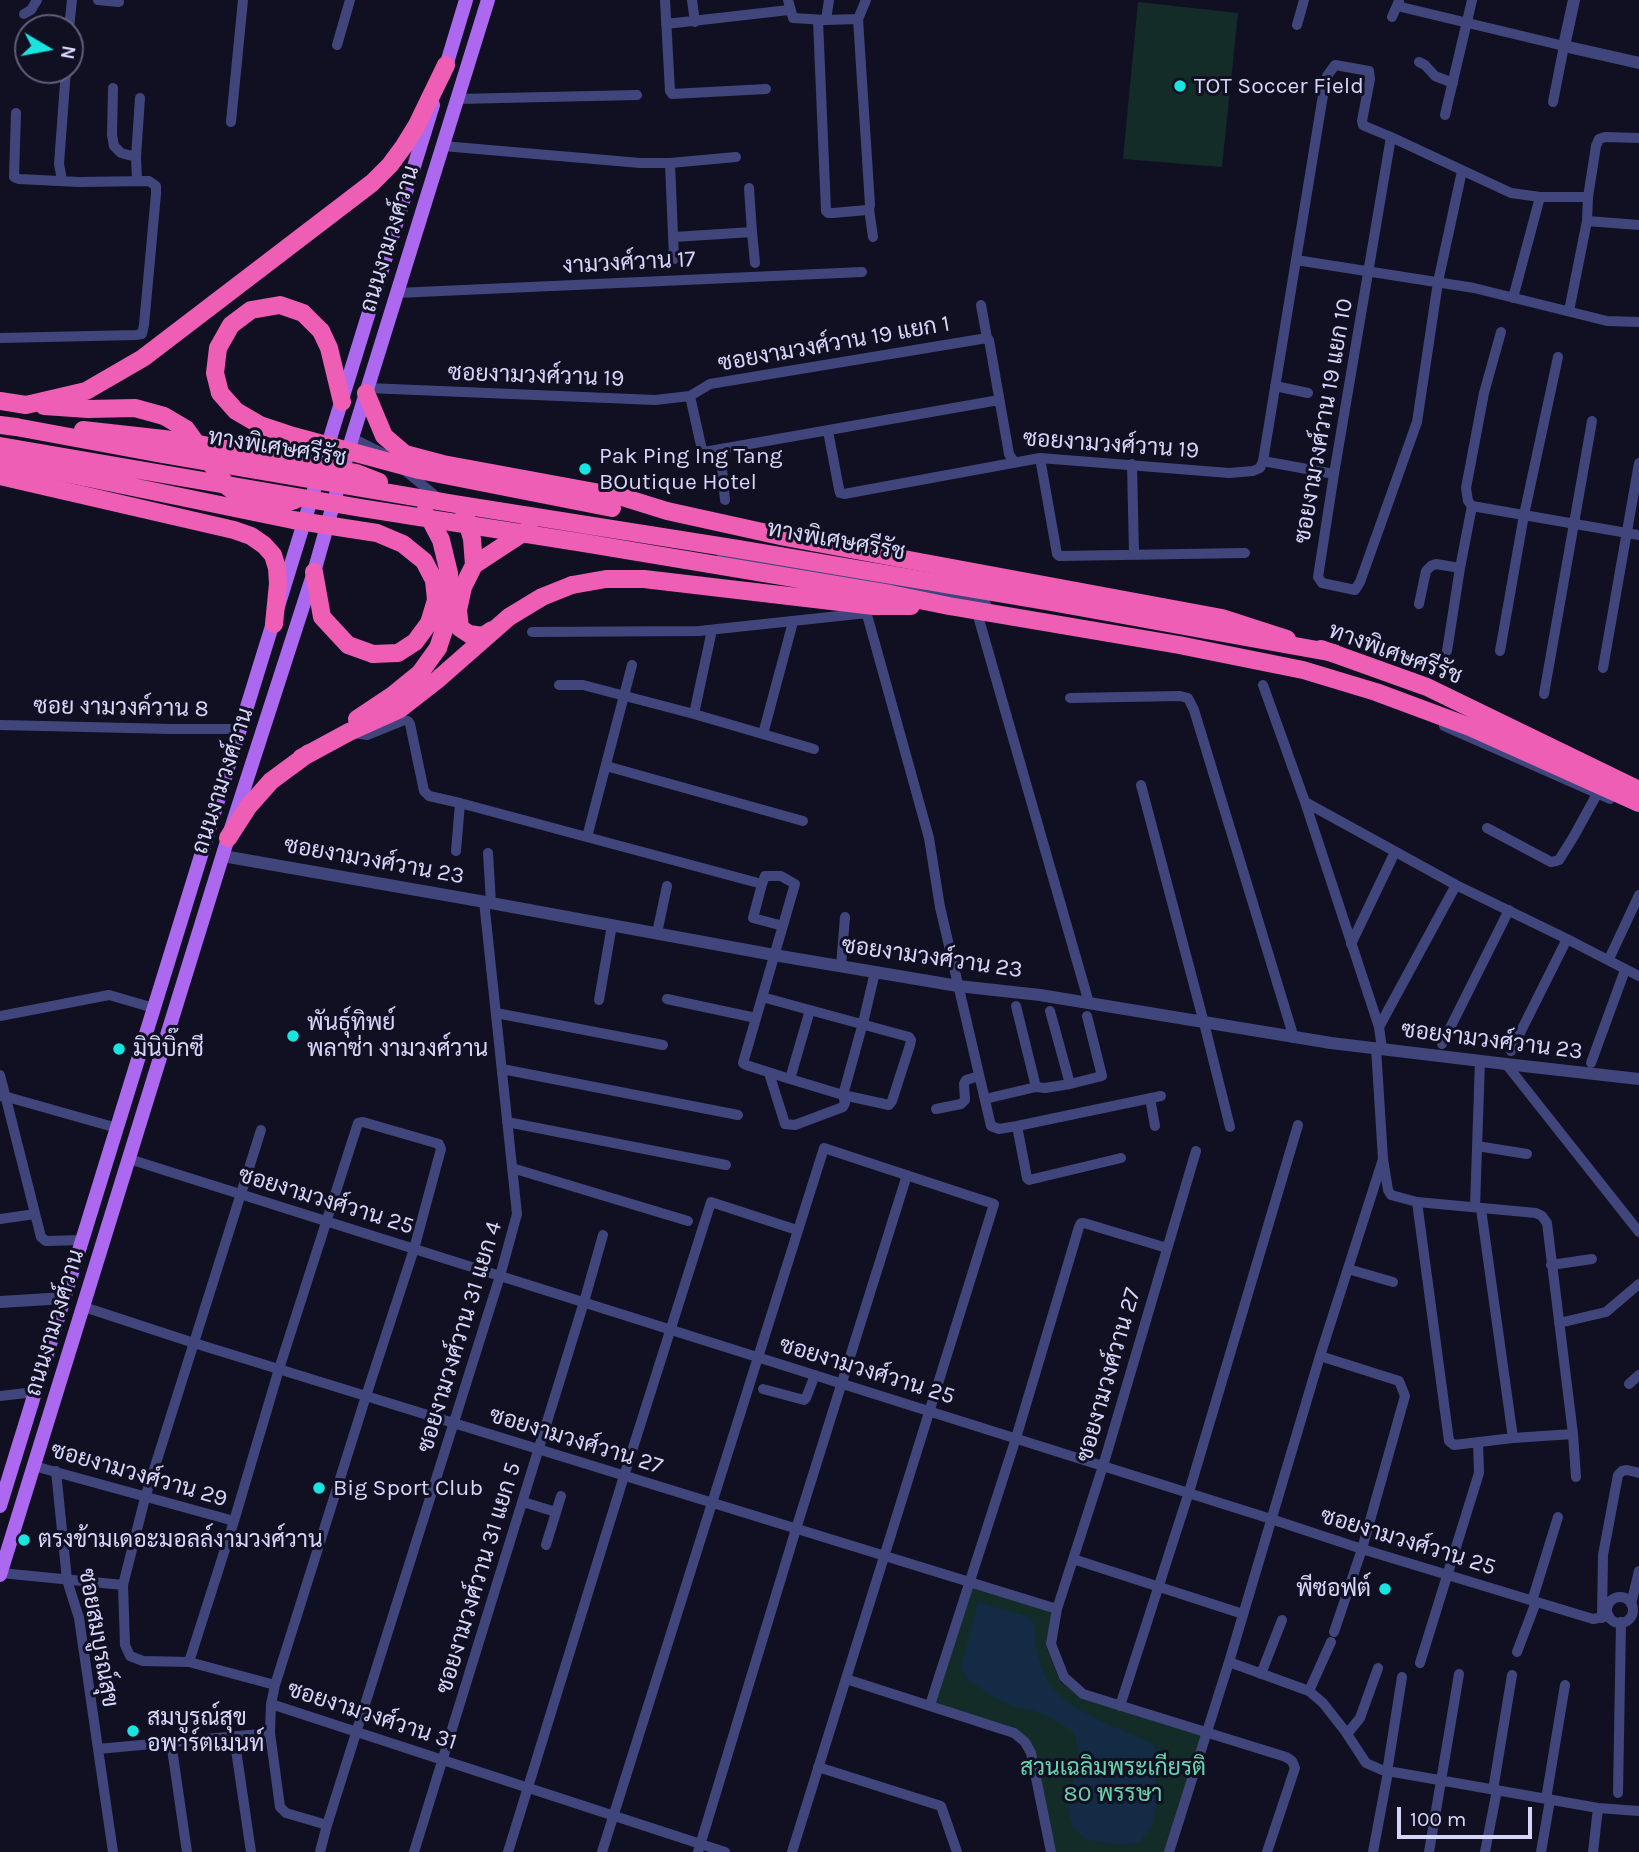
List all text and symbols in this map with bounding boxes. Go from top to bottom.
north arrow [14,14,84,84]
text: N [56,44,80,61]
place label: TOT Soccer Field [1194,72,1364,100]
marker: TOT Soccer Field [1172,78,1188,94]
street label: ถนนงามวงศ์วาน [355,162,425,316]
street label: งามวงศ์วาน 17 [562,246,696,280]
street label: ซอยงามวงศ์วาน 19 แยก 10 [1289,296,1359,546]
street label: ซอยงามวงศ์วาน 19 แยก 1 [716,310,952,378]
street label: ซอยงามวงศ์วาน 19 [447,359,625,393]
street label: ทางพิเศษศรีรัช [206,423,348,473]
street label: ซอยงามวงศ์วาน 19 [1022,425,1200,465]
place label: Pak Ping Ing Tang BOutique Hotel [599,442,783,496]
marker: Pak Ping Ing Tang BOutique Hotel [577,461,593,477]
street label: ทางพิเศษศรีรัช [765,515,907,567]
street label: ทางพิเศษศรีรัช [1325,617,1465,691]
street label: ซอย งามวงค์วาน 8 [33,693,209,723]
street label: ถนนงามวงศ์วาน [186,704,260,858]
street label: ซอยงามวงศ์วาน 23 [282,832,466,890]
street label: ซอยงามวงศ์วาน 23 [840,932,1024,984]
place label: พันธุ์ทิพย์ พลาซ่า งามวงศ์วาน [307,1009,488,1063]
street label: ซอยงามวงศ์วาน 23 [1400,1016,1584,1066]
marker: พันธุ์ทิพย์ พลาซ่า งามวงศ์วาน [285,1028,301,1044]
place label: มินิบิ๊กซี [133,1035,204,1063]
marker: มินิบิ๊กซี [111,1041,127,1057]
street label: ซอยงามวงศ์วาน 25 [235,1161,417,1241]
street label: ซอยงามวงศ์วาน 31 แยก 4 [412,1218,508,1456]
street label: ถนนงามวงศ์วาน [20,1246,90,1400]
street label: ซอยงามวงศ์วาน 27 [1071,1285,1147,1465]
street label: ซอยงามวงศ์วาน 25 [776,1331,958,1411]
street label: ซอยงามวงศ์วาน 27 [486,1402,666,1480]
street label: ซอยงามวงศ์วาน 29 [48,1437,230,1513]
street label: ซอยงามวงศ์วาน 31 แยก 5 [431,1459,527,1697]
place label: Big Sport Club [333,1474,483,1502]
marker: Big Sport Club [311,1480,327,1496]
street label: ซอยงามวงศ์วาน 25 [1317,1502,1499,1582]
place label: ตรงข้ามเดอะมอลล์งามวงศ์วาน [38,1526,323,1554]
marker: ตรงข้ามเดอะมอลล์งามวงศ์วาน [16,1532,32,1548]
street label: ซอยสมบูรณ์สุข [72,1566,124,1710]
place label: พีซอฟต์ [1296,1575,1371,1603]
marker: พีซอฟต์ [1377,1581,1393,1597]
street label: ซอยงามวงศ์วาน 31 [284,1676,460,1756]
place label: สมบูรณ์สุข อพาร์ตเมนท์ [147,1704,264,1758]
marker: สมบูรณ์สุข อพาร์ตเมนท์ [125,1723,141,1739]
park label: สวนเฉลิมพระเกียรติ 80 พรรษา [1020,1754,1206,1808]
scale bar [1401,1792,1536,1836]
text: 100 m [1410,1807,1467,1831]

